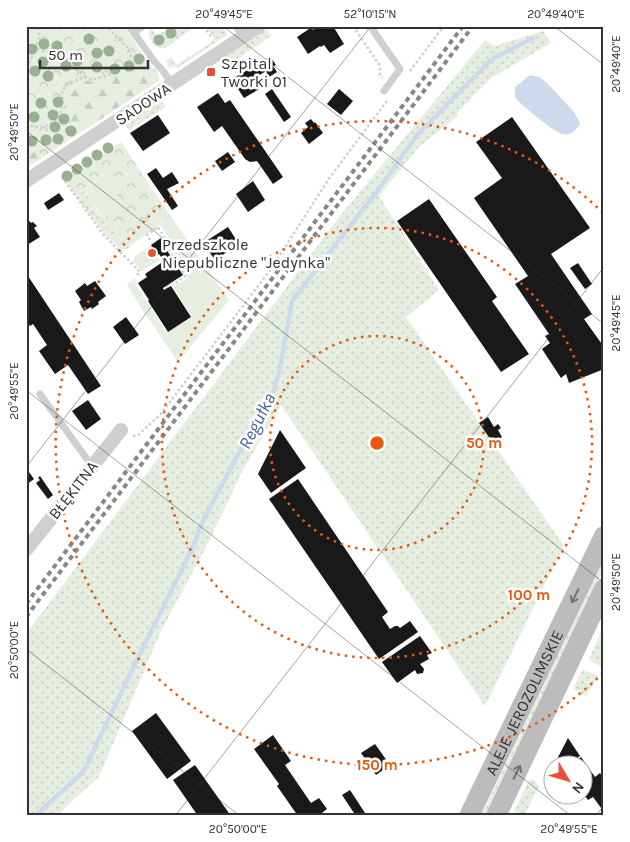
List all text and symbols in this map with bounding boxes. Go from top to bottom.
text: 20°49'45"E [195,7,253,21]
text: 52°10'15"N [343,7,397,21]
text: 20°49'40"E [527,7,585,21]
text: 20°49'40"E [609,35,623,93]
scale bar [40,38,148,70]
text: 50 m [48,46,83,64]
place label: Szpital Tworki 01 [221,54,287,91]
marker: Szpital Tworki 01 [205,66,217,78]
street label: SADOWA [112,79,174,129]
text: 20°49'50"E [7,103,21,161]
place label: Przedszkole Niepubliczne "Jedynka" [162,235,330,272]
marker: Przedszkole Niepubliczne "Jedynka" [146,247,158,259]
text: 20°49'45"E [609,294,623,352]
text: 20°49'55"E [7,362,21,420]
water label: Regułka [234,389,280,453]
centre of rings [368,434,386,452]
text: 50 m [466,434,502,452]
street label: BŁĘKITNA [44,457,102,523]
text: 20°49'50"E [609,553,623,611]
text: 100 m [508,586,550,604]
one-way arrow [570,588,580,603]
text: 20°50'00"E [7,621,21,679]
street label: ALEJE JEROZOLIMSKIE [481,627,567,778]
north arrow [542,754,592,804]
text: 150 m [356,756,398,774]
one-way arrow [512,765,522,780]
text: N [568,779,588,797]
text: 20°50'00"E [209,822,267,836]
text: 20°49'55"E [540,822,598,836]

